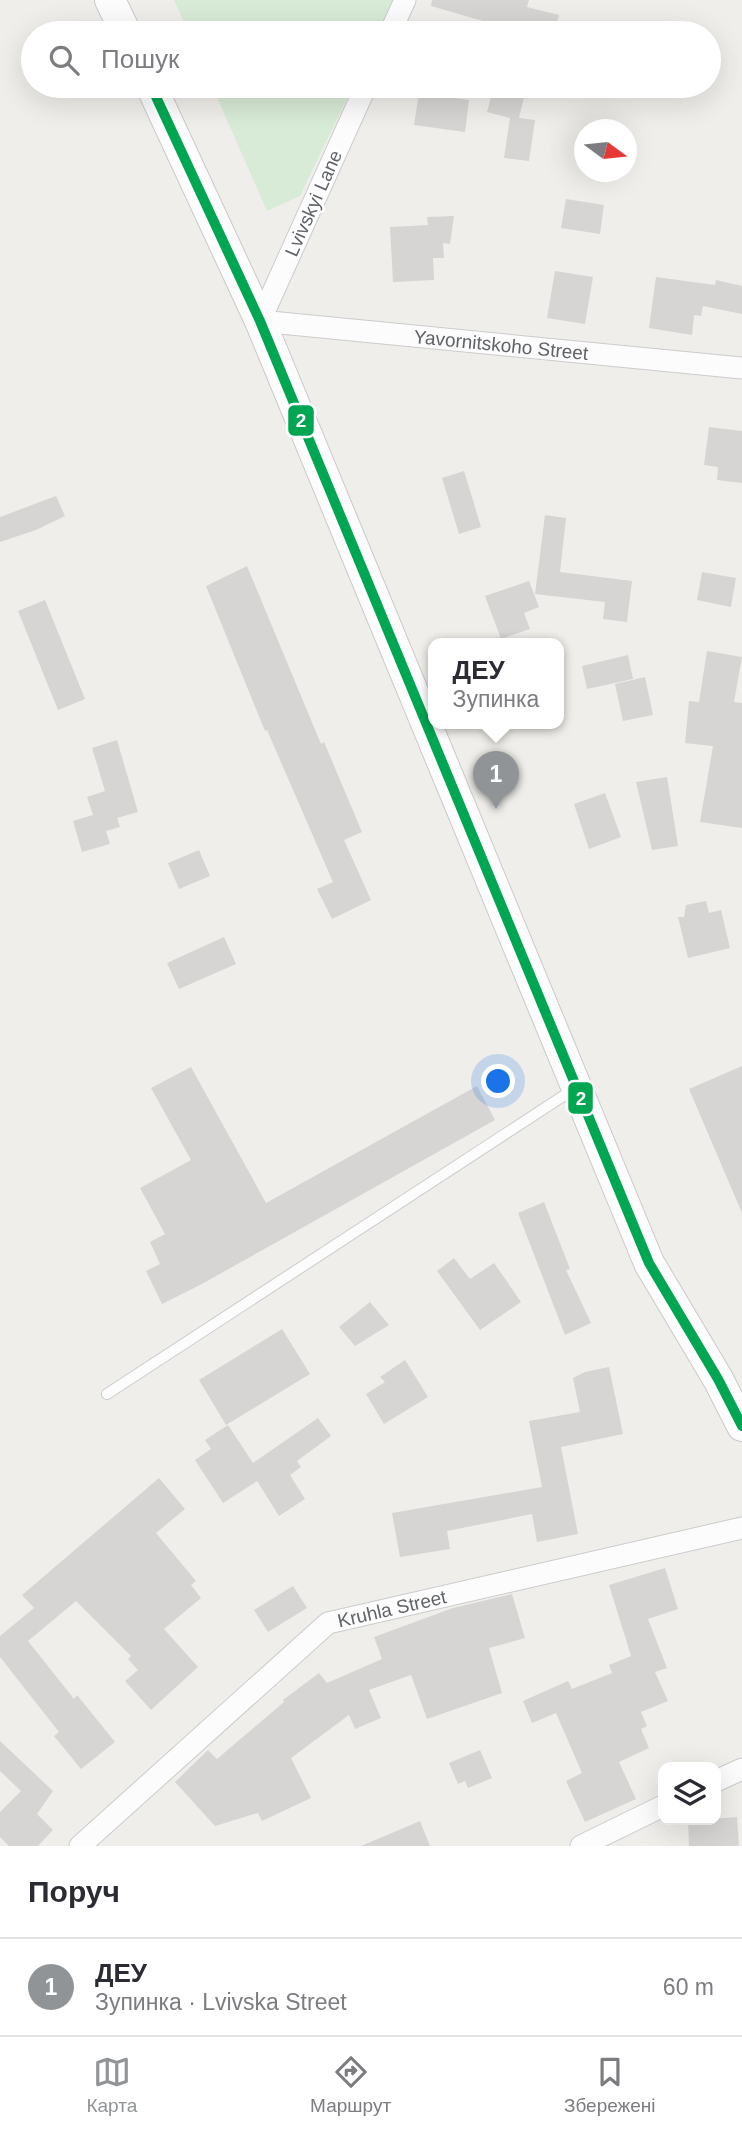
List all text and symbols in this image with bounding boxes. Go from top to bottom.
search box [21,21,721,98]
icon: search [45,41,83,79]
text: Пошук [101,44,179,74]
north arrow [574,119,637,182]
street label: Lvivskyi Lane [281,147,346,260]
street label: Yavornitskoho Street [413,326,590,364]
line badge: 2 [287,404,315,437]
text: 2 [296,410,306,431]
popup [428,638,564,729]
text: ДЕУ [453,655,505,685]
text: Зупинка [453,686,539,712]
pin: 1 [473,751,519,809]
your location [481,1064,515,1098]
line badge: 2 [567,1081,594,1115]
text: 2 [576,1088,586,1109]
street label: Kruhla Street [335,1586,449,1631]
map controls [658,1762,721,1825]
button: layers [658,1762,721,1825]
text: Поруч [28,1875,120,1908]
text: ДЕУ [95,1958,147,1988]
text: 1 [45,1974,57,2000]
text: 60 m [663,1974,714,2000]
text: Зупинка · Lvivska Street [95,1989,347,2015]
tab: Карта [86,2053,137,2117]
tab: Маршрут [310,2053,391,2117]
tab: Збережені [564,2053,656,2117]

